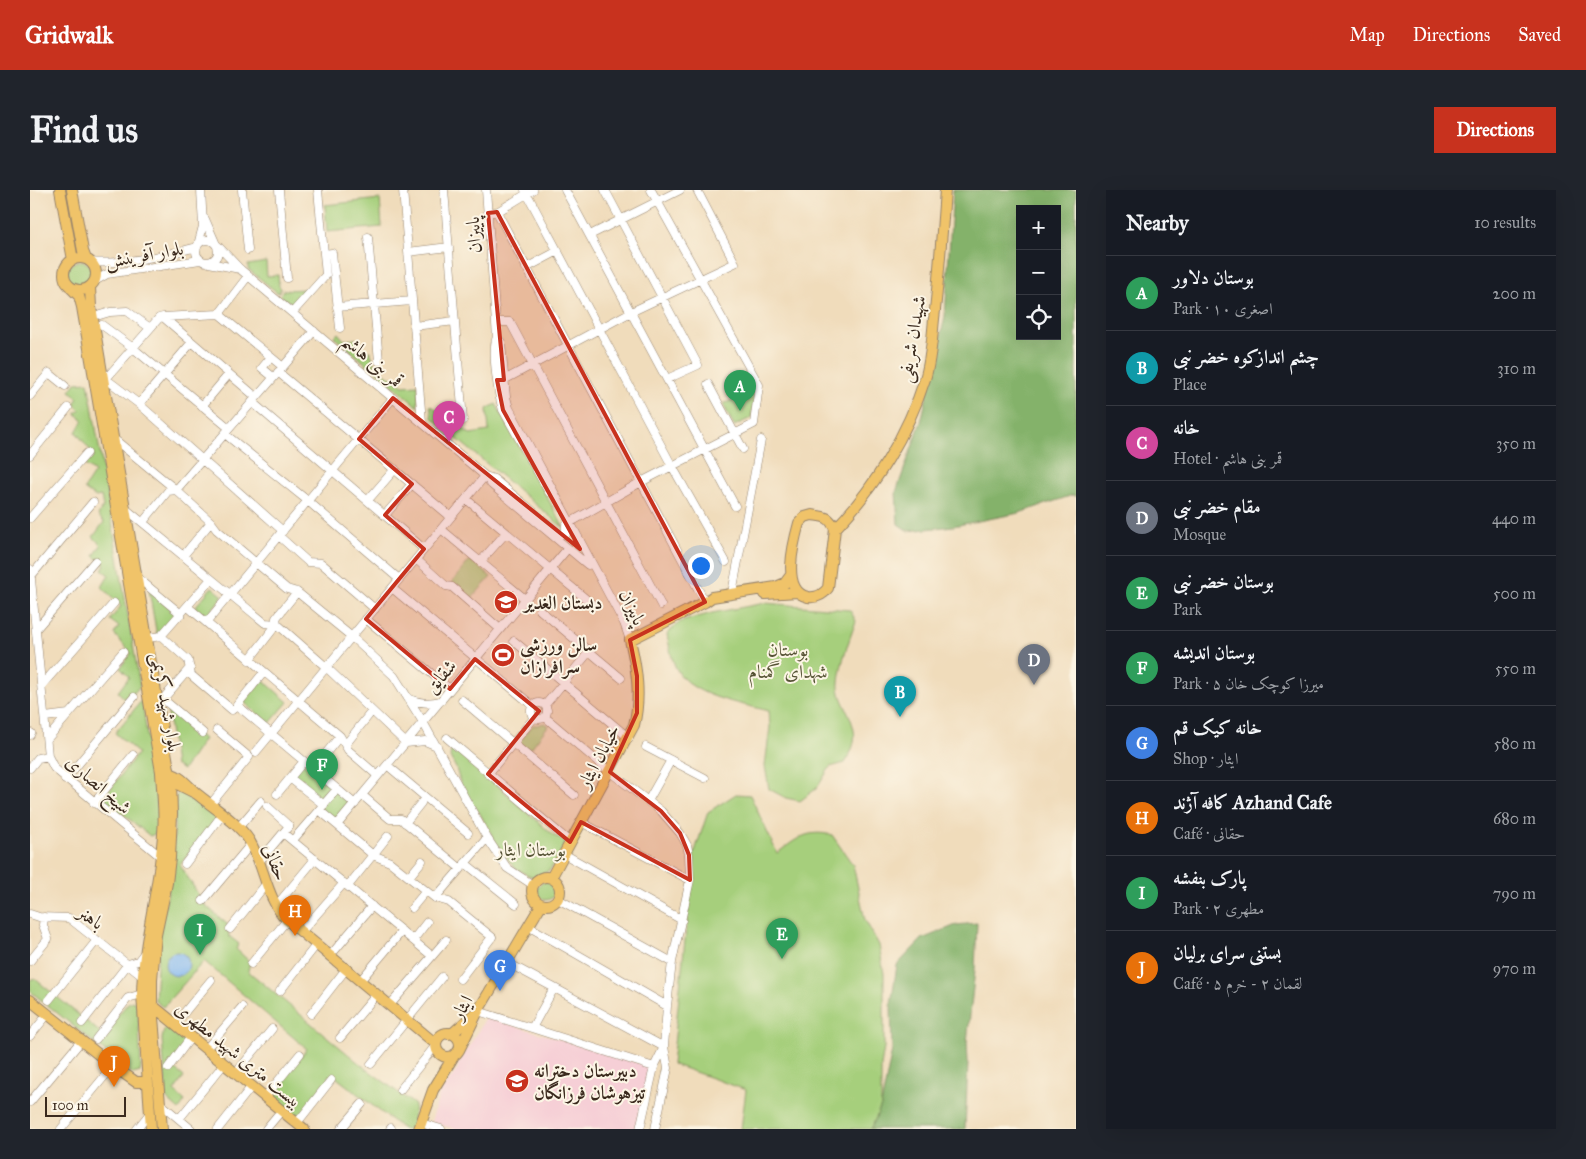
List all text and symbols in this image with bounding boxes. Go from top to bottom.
text: Gridwalk [25,20,113,50]
text: Map [1349,24,1385,46]
text: Directions [1413,24,1490,46]
text: Saved [1518,24,1561,46]
button: Directions [1434,107,1556,153]
text: Find us [30,109,138,152]
map controls [1016,205,1061,340]
button: + [1016,205,1061,250]
text: Nearby [1126,210,1189,236]
text: 10 results [1474,213,1536,232]
street label: پاییزان [461,214,488,254]
street label: بلوار آفرینش [103,236,185,274]
button: − [1016,250,1061,295]
text: بوستان دلاور [1173,266,1254,289]
text: A [1137,284,1147,303]
text: 200 m [1493,284,1536,303]
street label: شهیدان شریفی [893,294,932,385]
button: locate [1016,295,1061,340]
text: Park · اصغری ۱۰ [1173,299,1273,318]
street label: قمر بنی هاشم [333,329,408,398]
text: چشم اندازکوه خضر نبی [1173,345,1319,368]
text: B [1137,359,1147,378]
text: 310 m [1497,359,1536,378]
pin: A [724,370,756,411]
text: Place [1173,375,1207,394]
pin: C [433,401,465,442]
text: خانه [1173,416,1200,439]
text: C [1137,434,1147,453]
text: 350 m [1496,434,1536,453]
text: Hotel · قمر بنی هاشم [1173,449,1282,468]
text: مقام خضر نبی [1173,495,1261,518]
text: D [1136,509,1148,528]
text: 440 m [1492,509,1536,528]
text: Mosque [1173,525,1226,544]
your location [688,553,714,579]
text: بوستان خضر نبی [1173,570,1274,593]
text: E [1136,584,1148,603]
text: 500 m [1493,584,1536,603]
street label: پاییزان [612,586,652,631]
school or university icon: دبستان الغدیر [493,589,519,615]
place label: دبستان الغدیر [522,591,603,614]
text: Park [1173,600,1202,619]
place label: سالن ورزشی سرافرازان [520,633,597,679]
park label: بوستان شهدای گمنام [749,638,827,688]
text: بوستان اندیشه [1173,641,1255,664]
sports icon: سالن ورزشی سرافرازان [490,642,516,668]
pin: D [1018,644,1050,685]
street label: بلوار شهید کریمی [145,651,187,754]
street label: شقایق [420,655,462,699]
text: F [1137,659,1147,678]
text: 550 m [1495,659,1536,678]
text: Park · میرزا کوچک خان ۵ [1173,674,1324,693]
pin: B [884,676,916,717]
text: خانه کیک قم [1173,716,1262,739]
street label: خیابان ایثار [571,720,625,794]
text: G [1136,734,1148,753]
text: 580 m [1494,734,1536,753]
pin: F [306,749,338,790]
text: Shop · ایثار [1173,749,1239,768]
street label: شیخ انصاری [57,750,136,824]
text: کافه آژند Azhand Cafe [1173,791,1332,814]
text: H [1135,809,1149,828]
text: 680 m [1493,809,1536,828]
text: Café · حقانی [1173,824,1245,843]
park label: بوستان ایثار [494,838,566,862]
street label: حقانی [258,840,293,884]
text: پارک بنفشه [1173,866,1246,889]
text: I [1139,884,1145,903]
text: 790 m [1493,884,1536,903]
pin: H [279,895,311,936]
street label: باهنر [71,899,108,934]
text: Park · مطهری ۲ [1173,899,1264,918]
pin: I [184,914,216,955]
pin: E [766,918,798,959]
text: بستنی سرای برلیان [1173,941,1281,964]
pin: G [484,950,516,991]
text: J [1139,959,1145,978]
text: 970 m [1493,959,1536,978]
text: Café · لقمان ۲ - خرم ۵ [1173,974,1302,993]
street label: ایثار [444,991,478,1025]
street label: بیست متری شهید مطهری [170,996,307,1113]
pin: J [98,1046,130,1087]
place label: دبیرستان دخترانه تیزهوشان فرزانگان [534,1059,646,1105]
school or university icon: دبیرستان دخترانه تیزهوشان فرزانگان [504,1068,530,1094]
scale bar [45,1094,126,1117]
text: 100 m [52,1097,89,1114]

